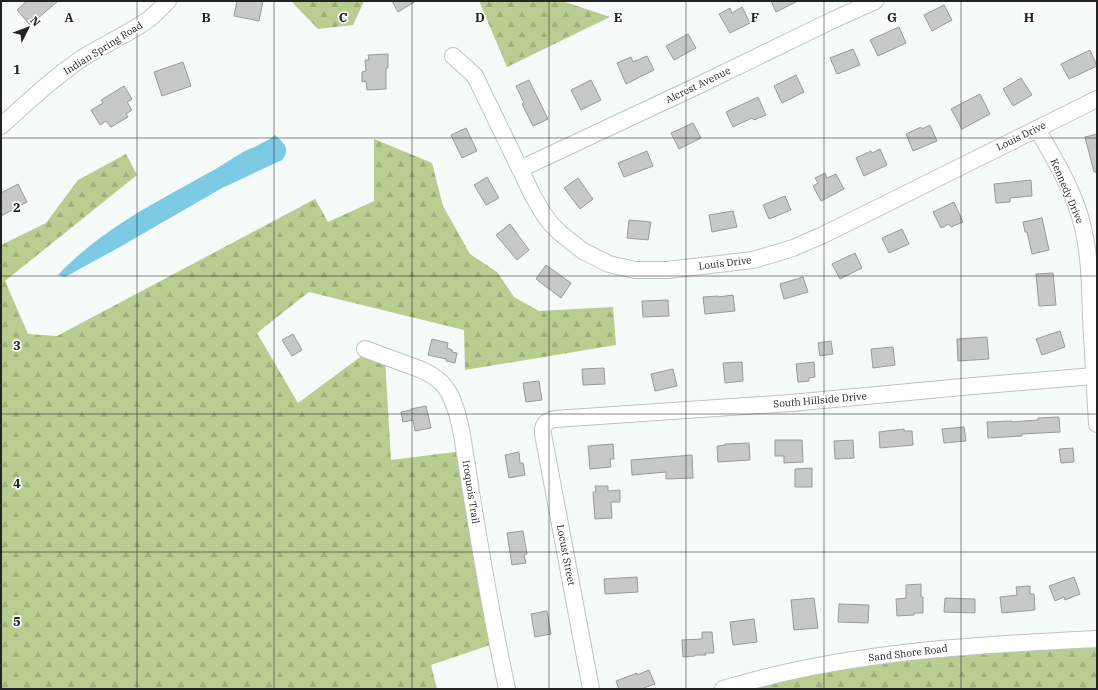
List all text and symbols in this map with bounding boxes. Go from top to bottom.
north arrow [8,8,48,48]
text: A [64,9,74,26]
text: B [201,9,211,26]
text: C [339,9,348,26]
text: D [475,9,485,26]
text: E [614,9,622,26]
text: F [751,9,759,26]
text: G [887,9,897,26]
text: H [1024,9,1035,26]
text: N [27,13,44,29]
street label: Indian Spring Road [61,18,145,78]
text: 1 [13,61,21,78]
street label: Alcrest Avenue [663,64,733,106]
street label: Louis Drive [994,118,1048,154]
street label: Kennedy Drive [1047,157,1087,225]
text: 2 [13,199,21,216]
street label: Louis Drive [698,253,752,273]
text: 3 [13,337,21,354]
street label: South Hillside Drive [773,389,867,411]
street label: Iroquois Trail [460,459,482,525]
text: 4 [13,475,21,492]
street label: Locust Street [554,523,578,587]
text: 5 [13,613,21,630]
street label: Sand Shore Road [868,642,948,664]

